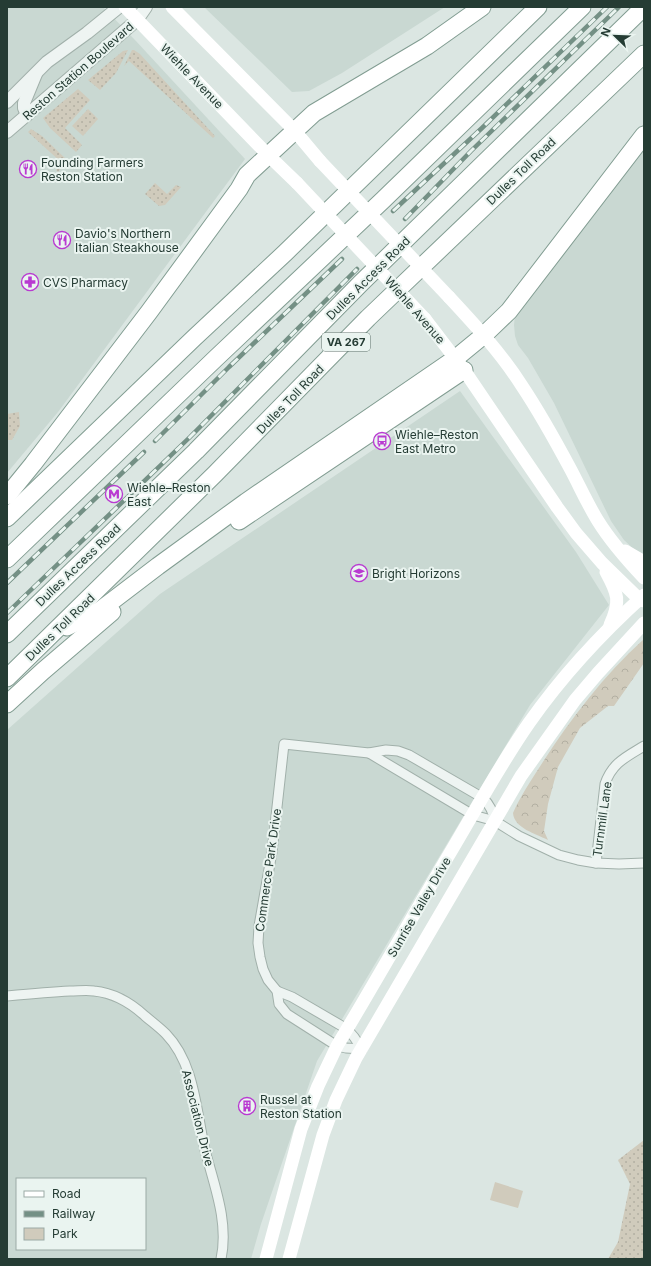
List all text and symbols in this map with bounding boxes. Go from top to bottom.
north arrow [595,16,635,56]
street label: Reston Station Boulevard [19,19,137,123]
text: N [598,25,614,39]
street label: Wiehle Avenue [157,40,227,112]
street label: Dulles Toll Road [483,134,559,208]
place label: Founding Farmers Reston Station [41,155,144,184]
restaurant icon: Founding Farmers Reston Station [18,159,38,179]
place label: Davio's Northern Italian Steakhouse [75,226,179,255]
restaurant icon: Davio's Northern Italian Steakhouse [52,230,72,250]
street label: Dulles Access Road [323,233,413,323]
pharmacy icon: CVS Pharmacy [20,272,40,292]
street label: Wiehle Avenue [382,273,448,347]
place label: CVS Pharmacy [43,275,128,290]
road number: VA 267 [322,333,370,351]
street label: Dulles Toll Road [253,361,327,437]
place label: Wiehle–Reston East Metro [395,427,479,456]
bus stop icon: Wiehle–Reston East Metro [372,431,392,451]
place label: Wiehle–Reston East [127,480,211,509]
metro station icon: Wiehle–Reston East [104,484,124,504]
street label: Dulles Access Road [32,521,124,609]
school or university icon: Bright Horizons [349,563,369,583]
place label: Bright Horizons [372,566,460,581]
street label: Dulles Toll Road [22,590,98,664]
street label: Turnmill Lane [589,780,615,858]
street label: Commerce Park Drive [252,807,284,933]
street label: Sunrise Valley Drive [384,854,454,960]
street label: Association Drive [179,1068,217,1168]
place label: Russel at Reston Station [260,1092,342,1121]
building icon: Russel at Reston Station [237,1096,257,1116]
legend [16,1178,146,1250]
text: Road [52,1186,81,1201]
text: Railway [52,1206,96,1221]
text: Park [52,1226,78,1241]

